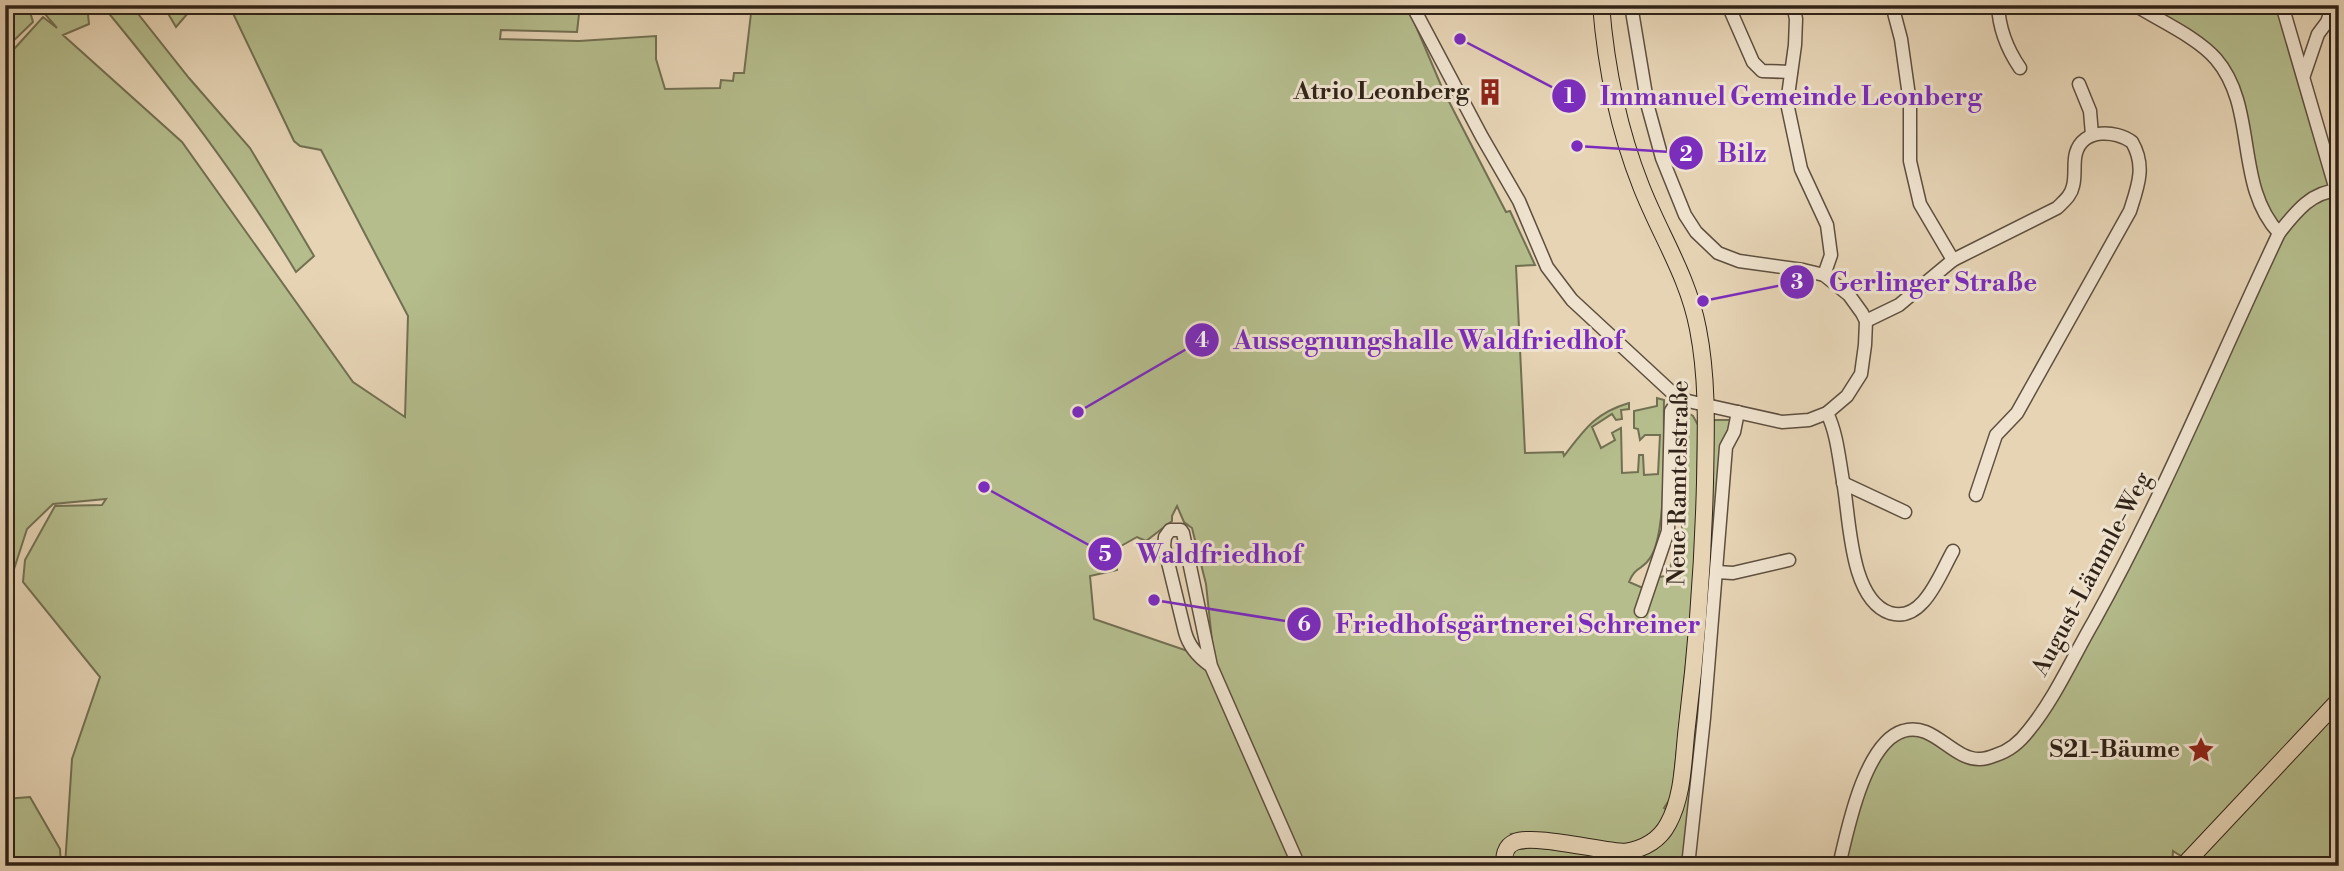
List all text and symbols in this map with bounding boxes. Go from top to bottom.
callout: Immanuel Gemeinde Leonberg [1552,73,1996,120]
place label: Atrio Leonberg [1293,77,1470,107]
building icon: Atrio Leonberg [1475,77,1505,107]
text: Immanuel Gemeinde Leonberg [1600,81,1983,113]
text: 1 [1564,84,1574,110]
callout: Bilz [1669,130,1780,177]
text: Bilz [1718,138,1766,170]
text: 2 [1679,142,1693,168]
callout: Gerlinger Straße [1780,258,2051,305]
text: Gerlinger Straße [1829,267,2037,299]
text: 3 [1791,270,1803,296]
callout: Aussegnungshalle Waldfriedhof [1184,316,1637,363]
text: Aussegnungshalle Waldfriedhof [1232,325,1626,357]
text: 4 [1195,328,1209,354]
street label: Neue Ramtelstraße [1662,380,1696,586]
street label: August-Lämmle-Weg [2025,466,2159,682]
callout: Waldfriedhof [1087,530,1315,577]
text: Waldfriedhof [1136,539,1304,571]
text: 5 [1098,542,1112,568]
callout: Friedhofsgärtnerei Schreiner [1287,601,1715,648]
text: Friedhofsgärtnerei Schreiner [1335,609,1701,641]
text: 6 [1297,612,1311,638]
place label: S21-Bäume [2050,735,2180,765]
place icon: S21-Bäume [2186,735,2216,765]

